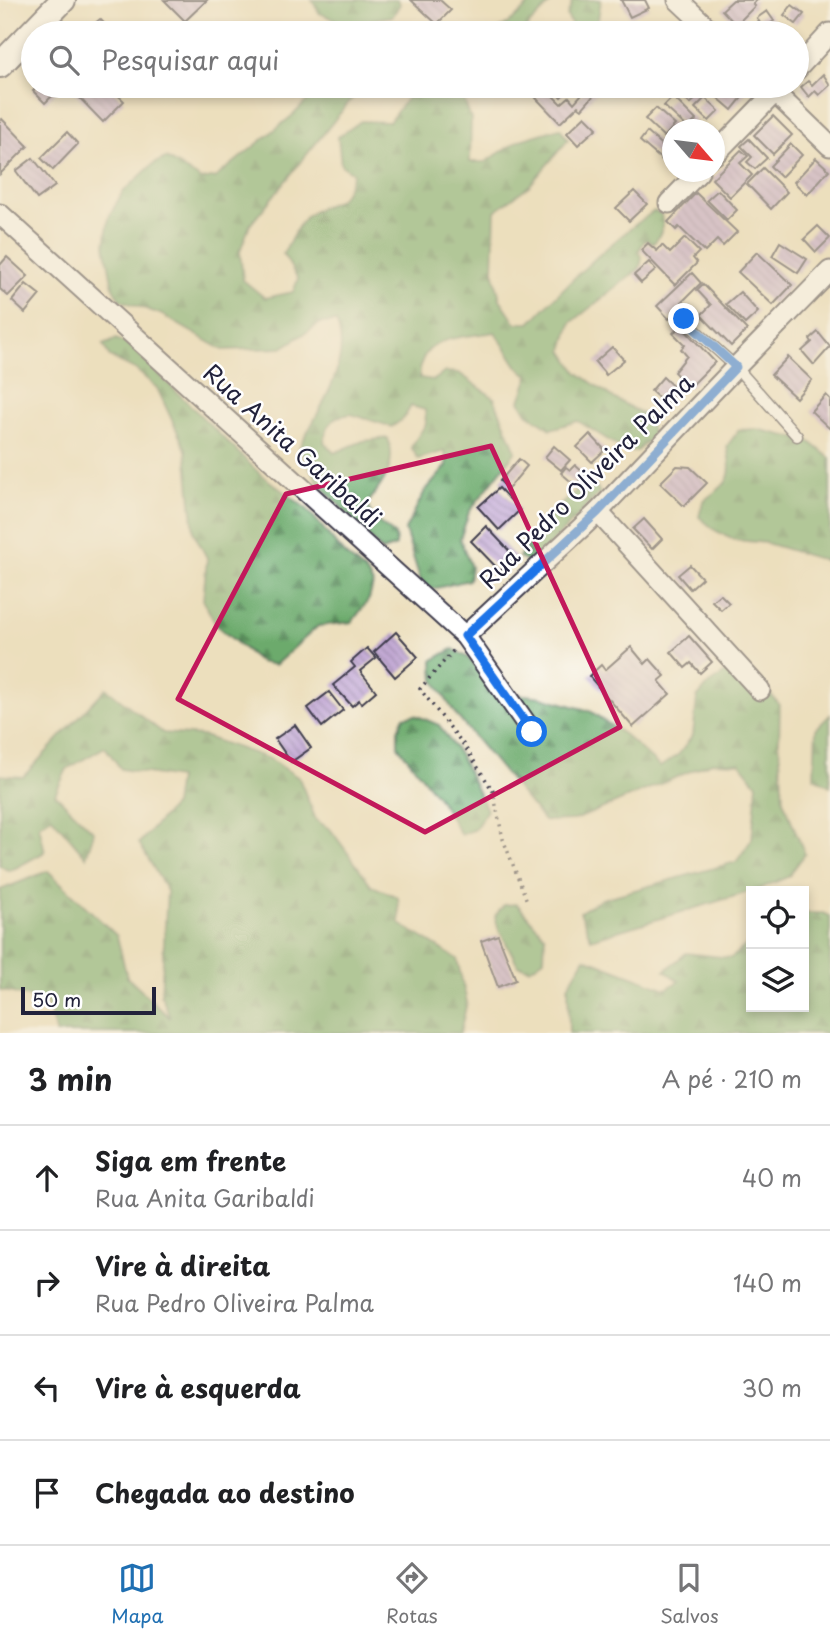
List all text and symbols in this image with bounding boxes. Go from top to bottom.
search box [21,21,809,98]
text: Pesquisar aqui [101,40,279,79]
icon: search [45,41,83,79]
north arrow [662,119,725,182]
route end [668,303,699,334]
street label: Rua Anita Garibaldi [196,354,391,535]
street label: Rua Pedro Oliveira Palma [470,365,701,596]
route start [516,716,547,747]
map controls [746,886,809,1012]
button: locate [746,886,809,949]
button: layers [746,949,809,1012]
scale bar [21,984,156,1016]
text: 50 m [32,985,81,1013]
text: 3 min [28,1056,113,1101]
text: A pé · 210 m [662,1061,802,1096]
text: Siga em frente [95,1141,286,1180]
icon: ahead [28,1159,66,1197]
text: 40 m [742,1160,802,1195]
text: Rua Anita Garibaldi [95,1180,315,1215]
text: Vire à direita [95,1246,270,1285]
icon: right [28,1264,66,1302]
text: 140 m [733,1265,802,1300]
text: Rua Pedro Oliveira Palma [95,1285,374,1320]
text: Vire à esquerda [95,1368,301,1407]
icon: left [28,1369,66,1407]
text: 30 m [741,1370,802,1405]
text: Chegada ao destino [95,1473,354,1512]
icon: arrive [28,1474,66,1512]
tab: Mapa [111,1559,164,1629]
tab: Rotas [386,1559,438,1629]
tab: Salvos [660,1559,719,1629]

